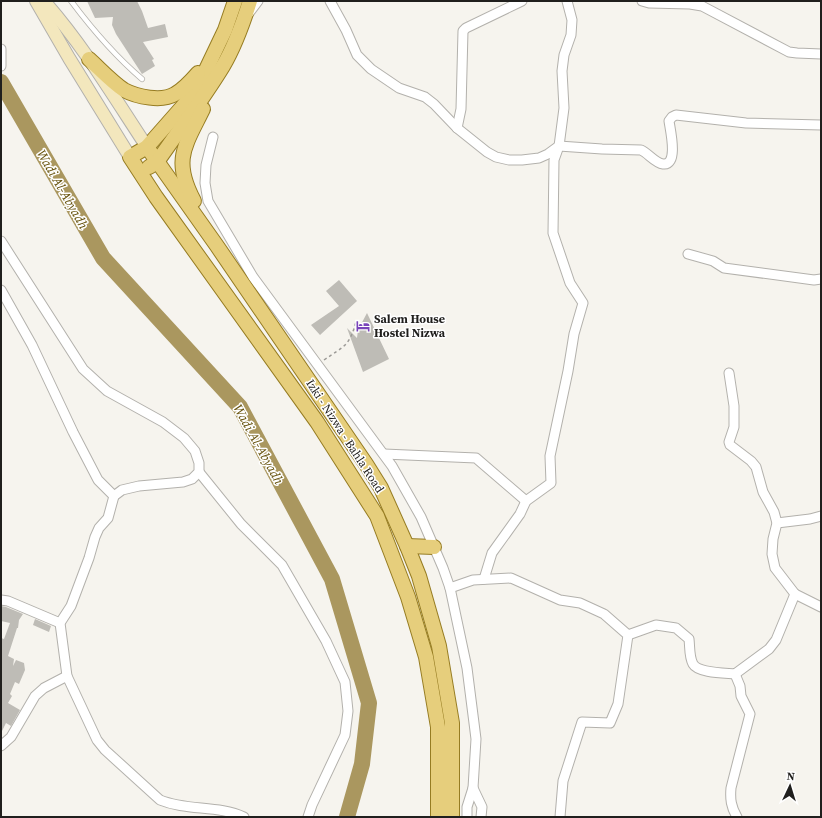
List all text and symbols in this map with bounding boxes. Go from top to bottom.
water label: Wadi Al-Abyadh [33,146,92,232]
place label: Salem House Hostel Nizwa [374,311,446,341]
hotel icon: Salem House Hostel Nizwa [355,318,371,334]
street label: Izki - Nizwa - Bahla Road [302,376,388,496]
water label: Wadi Al-Abyadh [230,401,288,487]
north arrow [770,766,810,806]
text: N [786,769,795,784]

